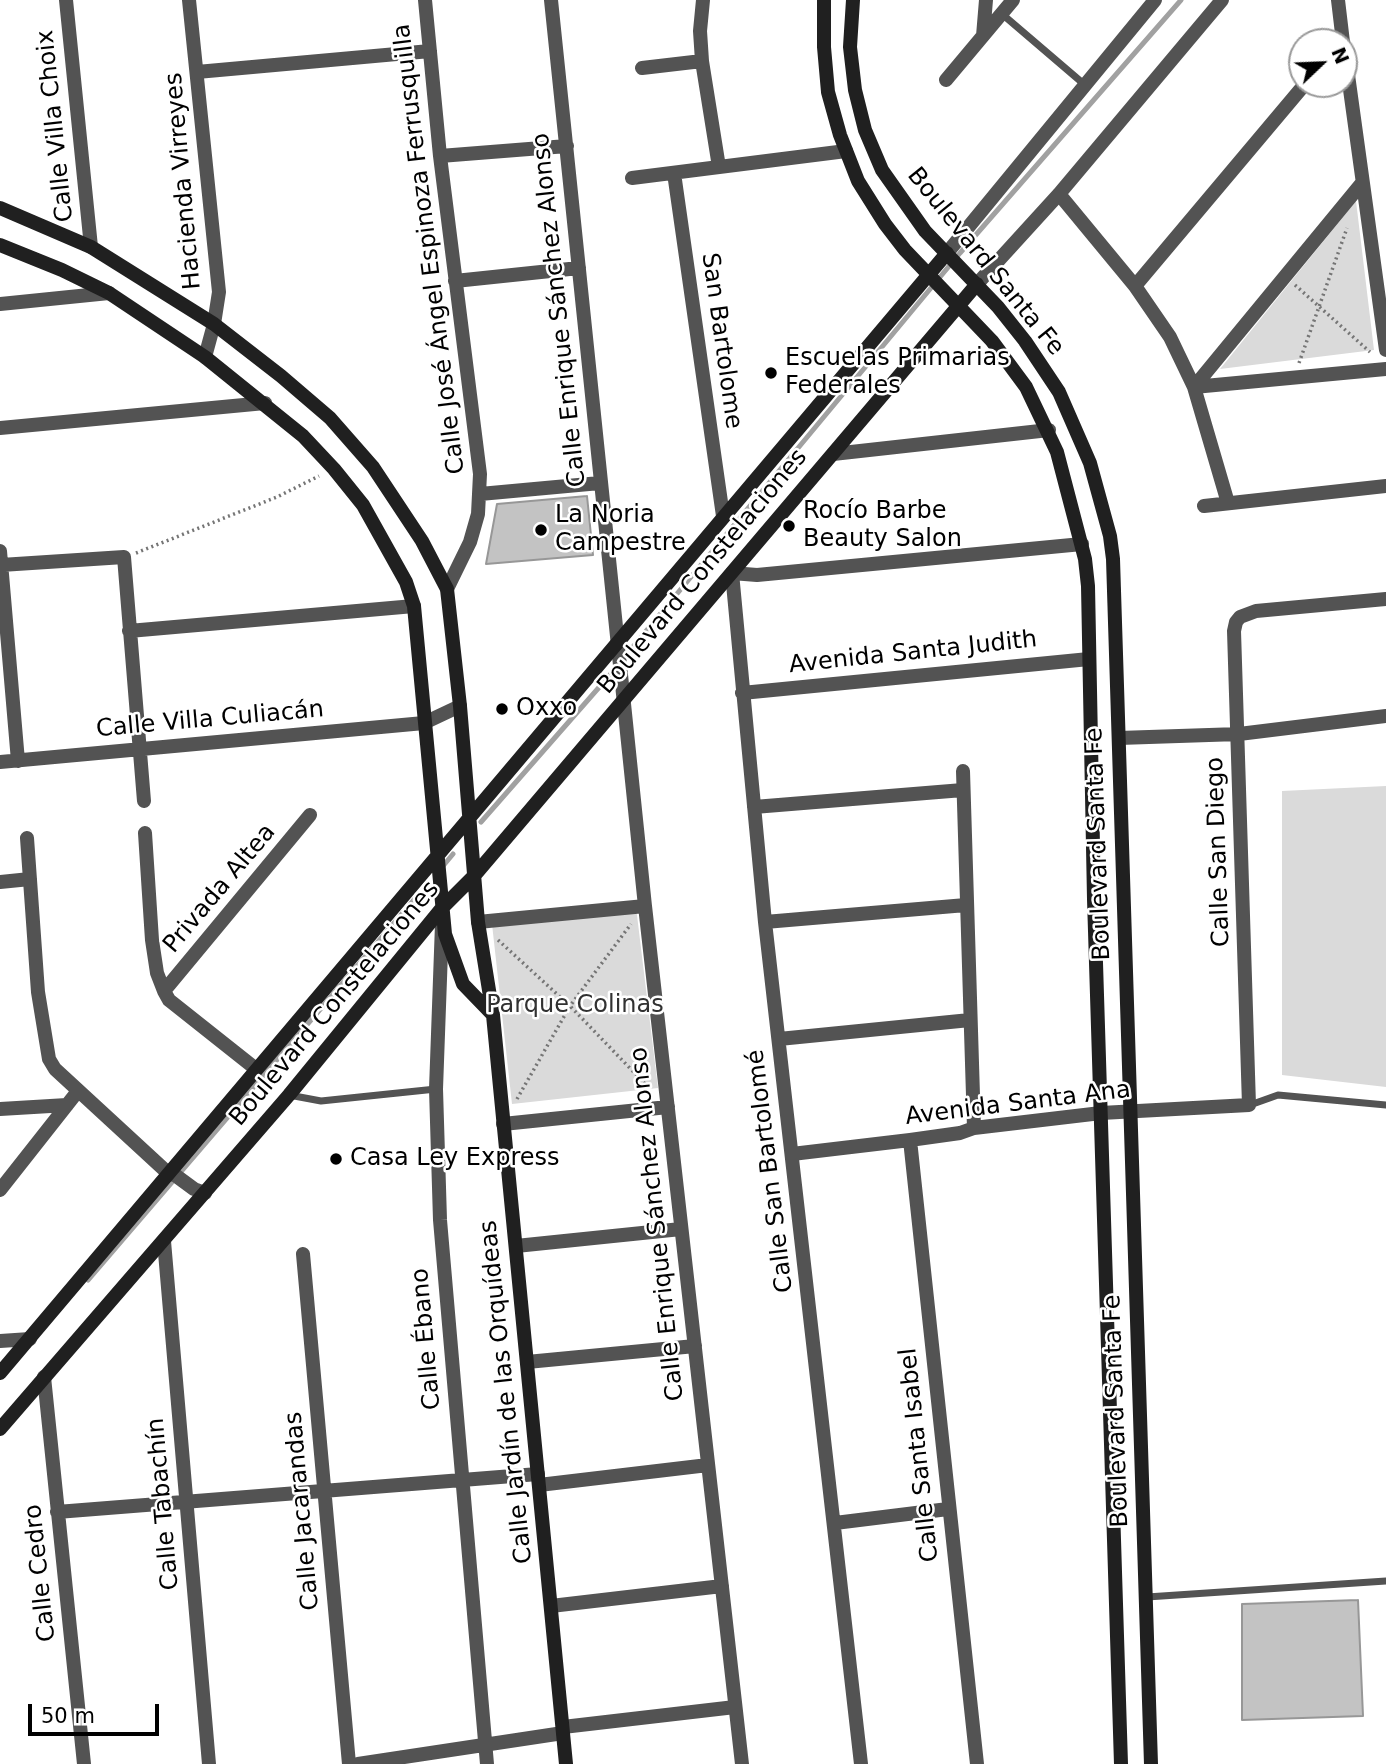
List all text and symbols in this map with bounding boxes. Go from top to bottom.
street label: Calle José Ángel Espinoza Ferrusquilla [388,22,472,476]
north arrow [1288,28,1358,98]
street label: Calle Villa Choix [32,29,80,223]
text: N [1327,44,1354,67]
street label: Hacienda Virreyes [160,71,208,291]
street label: Calle Enrique Sánchez Alonso [527,132,593,488]
street label: Boulevard Santa Fe [900,162,1070,362]
street label: San Bartolome [694,251,748,431]
place label: Escuelas Primarias Federales [785,345,1010,401]
marker: Escuelas Primarias Federales [763,365,779,381]
street label: Boulevard Constelaciones [592,444,814,700]
place label: Rocío Barbe Beauty Salon [803,498,962,554]
place label: La Noria Campestre [555,502,686,558]
marker: Rocío Barbe Beauty Salon [781,518,797,534]
marker: La Noria Campestre [533,522,549,538]
street label: Avenida Santa Judith [788,626,1038,680]
place label: Oxxo [516,695,577,723]
street label: Calle Villa Culiacán [95,696,325,744]
marker: Oxxo [494,701,510,717]
street label: Boulevard Santa Fe [1081,727,1117,961]
street label: Calle San Diego [1201,757,1237,947]
street label: Privada Altea [158,819,282,959]
street label: Boulevard Constelaciones [224,876,446,1132]
park label: Parque Colinas [486,992,664,1020]
street label: Calle Enrique Sánchez Alonso [625,1046,691,1402]
street label: Calle San Bartolomé [742,1048,800,1294]
street label: Avenida Santa Ana [904,1076,1132,1132]
place label: Casa Ley Express [350,1145,560,1173]
marker: Casa Ley Express [328,1151,344,1167]
street label: Calle Jardín de las Orquídeas [475,1219,539,1565]
street label: Calle Ébano [406,1267,448,1411]
street label: Boulevard Santa Fe [1099,1294,1135,1528]
street label: Calle Santa Isabel [894,1347,946,1563]
street label: Calle Jacarandas [280,1411,326,1611]
street label: Calle Tabachín [142,1417,186,1591]
street label: Calle Cedro [19,1503,63,1643]
scale bar [32,1690,163,1734]
text: 50 m [41,1704,95,1728]

